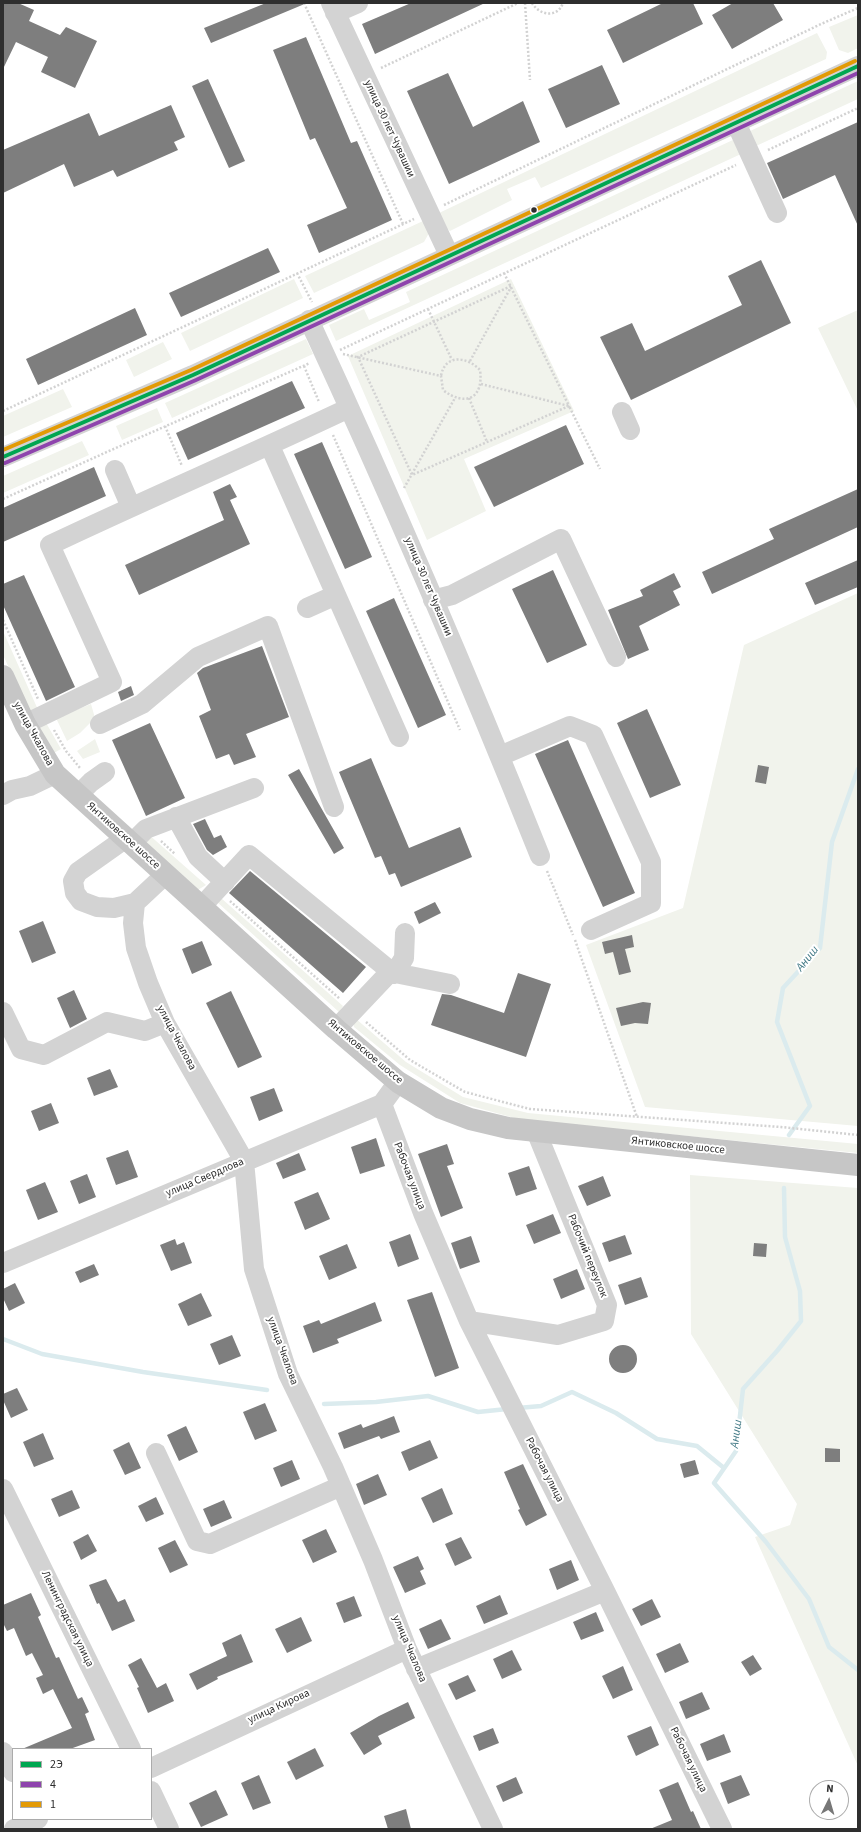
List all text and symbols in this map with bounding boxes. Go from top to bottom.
street label: улица 30 лет Чувашии [361,78,417,180]
unlabelled marker [529,205,539,215]
street label: улица 30 лет Чувашии [401,536,455,638]
street label: улица Чкалова [10,700,56,768]
street label: Янтиковское шоссе [84,800,162,872]
water label: Аниш [794,943,822,975]
street label: улица Чкалова [153,1003,199,1073]
street label: Янтиковское шоссе [325,1017,405,1087]
street label: Янтиковское шоссе [631,1135,725,1157]
street label: Рабочая улица [390,1140,428,1212]
street label: улица Свердлова [164,1156,246,1200]
street label: Рабочий переулок [564,1212,610,1300]
street label: улица Чкалова [264,1315,300,1387]
water label: Аниш [728,1419,746,1449]
street label: Рабочая улица [522,1435,566,1505]
street label: Ленинградская улица [38,1569,96,1669]
street label: улица Чкалова [389,1614,429,1684]
street label: улица Кирова [246,1687,312,1727]
street label: Рабочая улица [666,1725,710,1795]
legend [12,1748,152,1820]
text: 2Э [50,1756,63,1773]
text: 4 [50,1776,56,1793]
north arrow [809,1780,849,1820]
text: N [826,1781,834,1796]
text: 1 [50,1796,56,1813]

